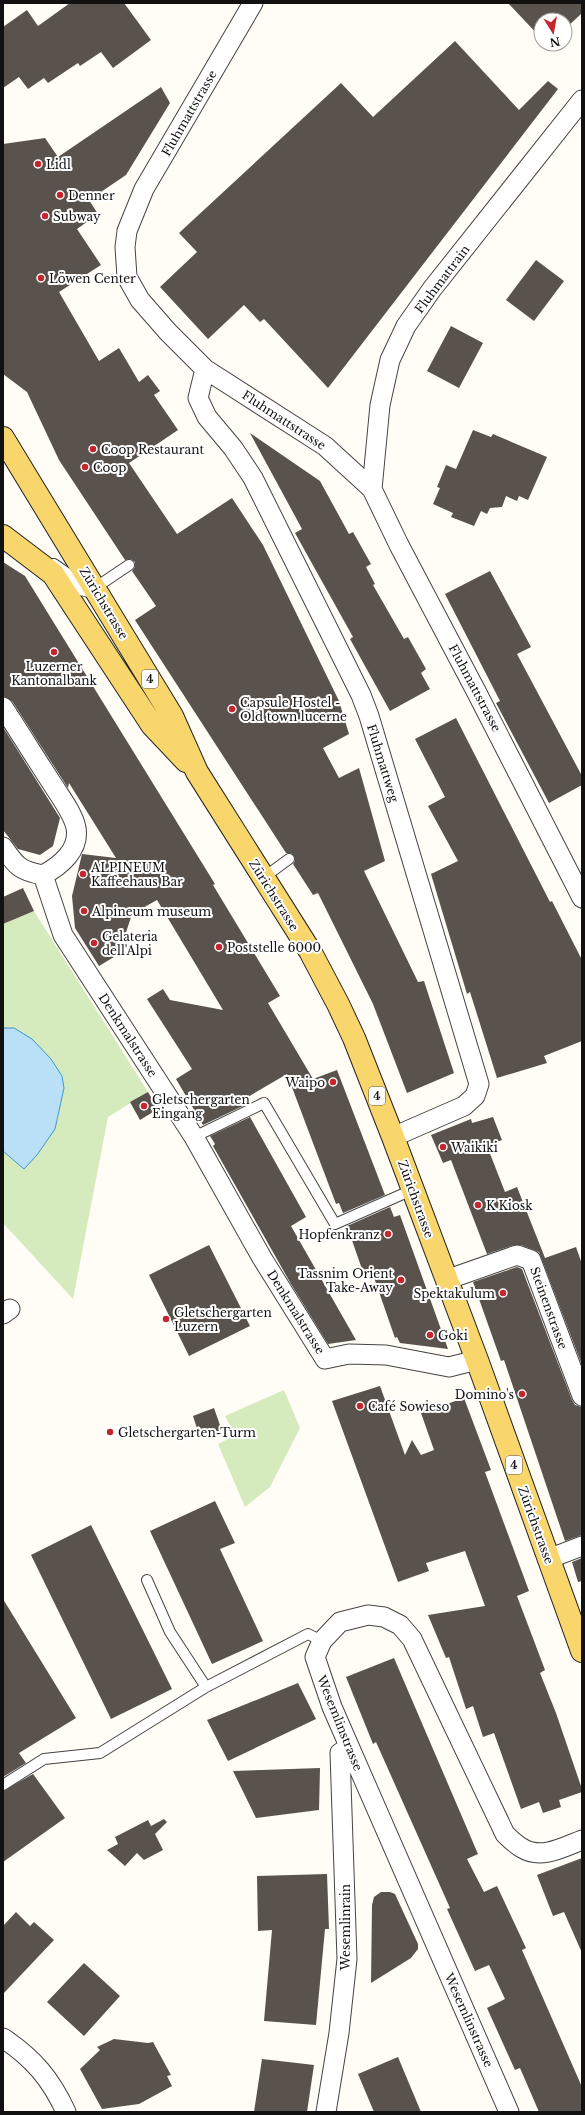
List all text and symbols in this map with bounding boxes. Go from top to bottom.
north arrow [533,12,573,52]
text: N [548,34,561,50]
street label: Fluhmattstrasse [158,67,220,159]
place label: Lidl [46,157,71,172]
marker: Lidl [33,159,43,169]
place label: Denner [68,188,115,203]
marker: Denner [55,190,65,200]
place label: Subway [53,209,101,224]
marker: Subway [40,211,50,221]
street label: Fluhmattrain [411,242,473,316]
place label: Löwen Center [49,271,136,286]
marker: Löwen Center [36,273,46,283]
street label: Fluhmattstrasse [239,387,329,453]
place label: Coop Restaurant [101,442,204,457]
marker: Coop Restaurant [88,444,98,454]
place label: Coop [93,460,126,475]
marker: Coop [80,462,90,472]
street label: Zürichstrasse [76,564,132,642]
street label: Fluhmattstrasse [446,642,504,734]
marker: Luzerner Kantonalbank [49,647,59,657]
place label: Luzerner Kantonalbank [11,659,97,688]
road number: 4 [142,670,158,688]
place label: Capsule Hostel - Old town lucerne [240,695,347,724]
marker: Capsule Hostel - Old town lucerne [227,704,237,714]
street label: Fluhmattweg [364,722,402,805]
street label: Zürichstrasse [246,856,302,934]
place label: ALPINEUM Kaffeehaus Bar [90,860,183,889]
marker: ALPINEUM Kaffeehaus Bar [78,869,88,879]
place label: Alpineum museum [91,904,211,919]
marker: Alpineum museum [79,906,89,916]
place label: Gelateria dell'Alpi [102,929,158,958]
marker: Gelateria dell'Alpi [89,938,99,948]
place label: Poststelle 6000 [227,940,321,955]
marker: Poststelle 6000 [214,942,224,952]
street label: Denkmalstrasse [95,990,161,1080]
place label: Waipo [284,1075,325,1090]
marker: Waipo [328,1077,338,1087]
road number: 4 [369,1087,385,1105]
place label: Gletschergarten Eingang [152,1092,250,1121]
marker: Gletschergarten Eingang [139,1101,149,1111]
place label: Waikiki [450,1140,498,1155]
marker: Waikiki [438,1142,448,1152]
street label: Zürichstrasse [395,1158,437,1240]
place label: K Kiosk [486,1198,533,1213]
marker: K Kiosk [473,1200,483,1210]
place label: Hopfenkranz [299,1227,380,1242]
marker: Hopfenkranz [383,1229,393,1239]
street label: Steinenstrasse [527,1265,571,1351]
place label: Tassnim Orient Take-Away [298,1266,393,1295]
street label: Denkmalstrasse [264,1267,328,1357]
marker: Tassnim Orient Take-Away [396,1275,406,1285]
place label: Spektakulum [413,1286,495,1301]
marker: Spektakulum [498,1288,508,1298]
place label: Gletschergarten Luzern [174,1305,272,1334]
marker: Gletschergarten Luzern [161,1314,171,1324]
place label: Goki [438,1328,468,1343]
marker: Goki [425,1330,435,1340]
place label: Domino's [455,1387,514,1402]
marker: Domino's [517,1389,527,1399]
place label: Café Sowieso [368,1399,449,1414]
marker: Café Sowieso [355,1401,365,1411]
place label: Gletschergarten-Turm [118,1425,256,1440]
marker: Gletschergarten-Turm [105,1427,115,1437]
road number: 4 [506,1456,522,1474]
street label: Zürichstrasse [515,1484,557,1566]
street label: Wesemlinstrasse [314,1672,366,1773]
street label: Wesemlinrain [338,1884,353,1971]
street label: Wesemlinstrasse [441,1970,497,2070]

